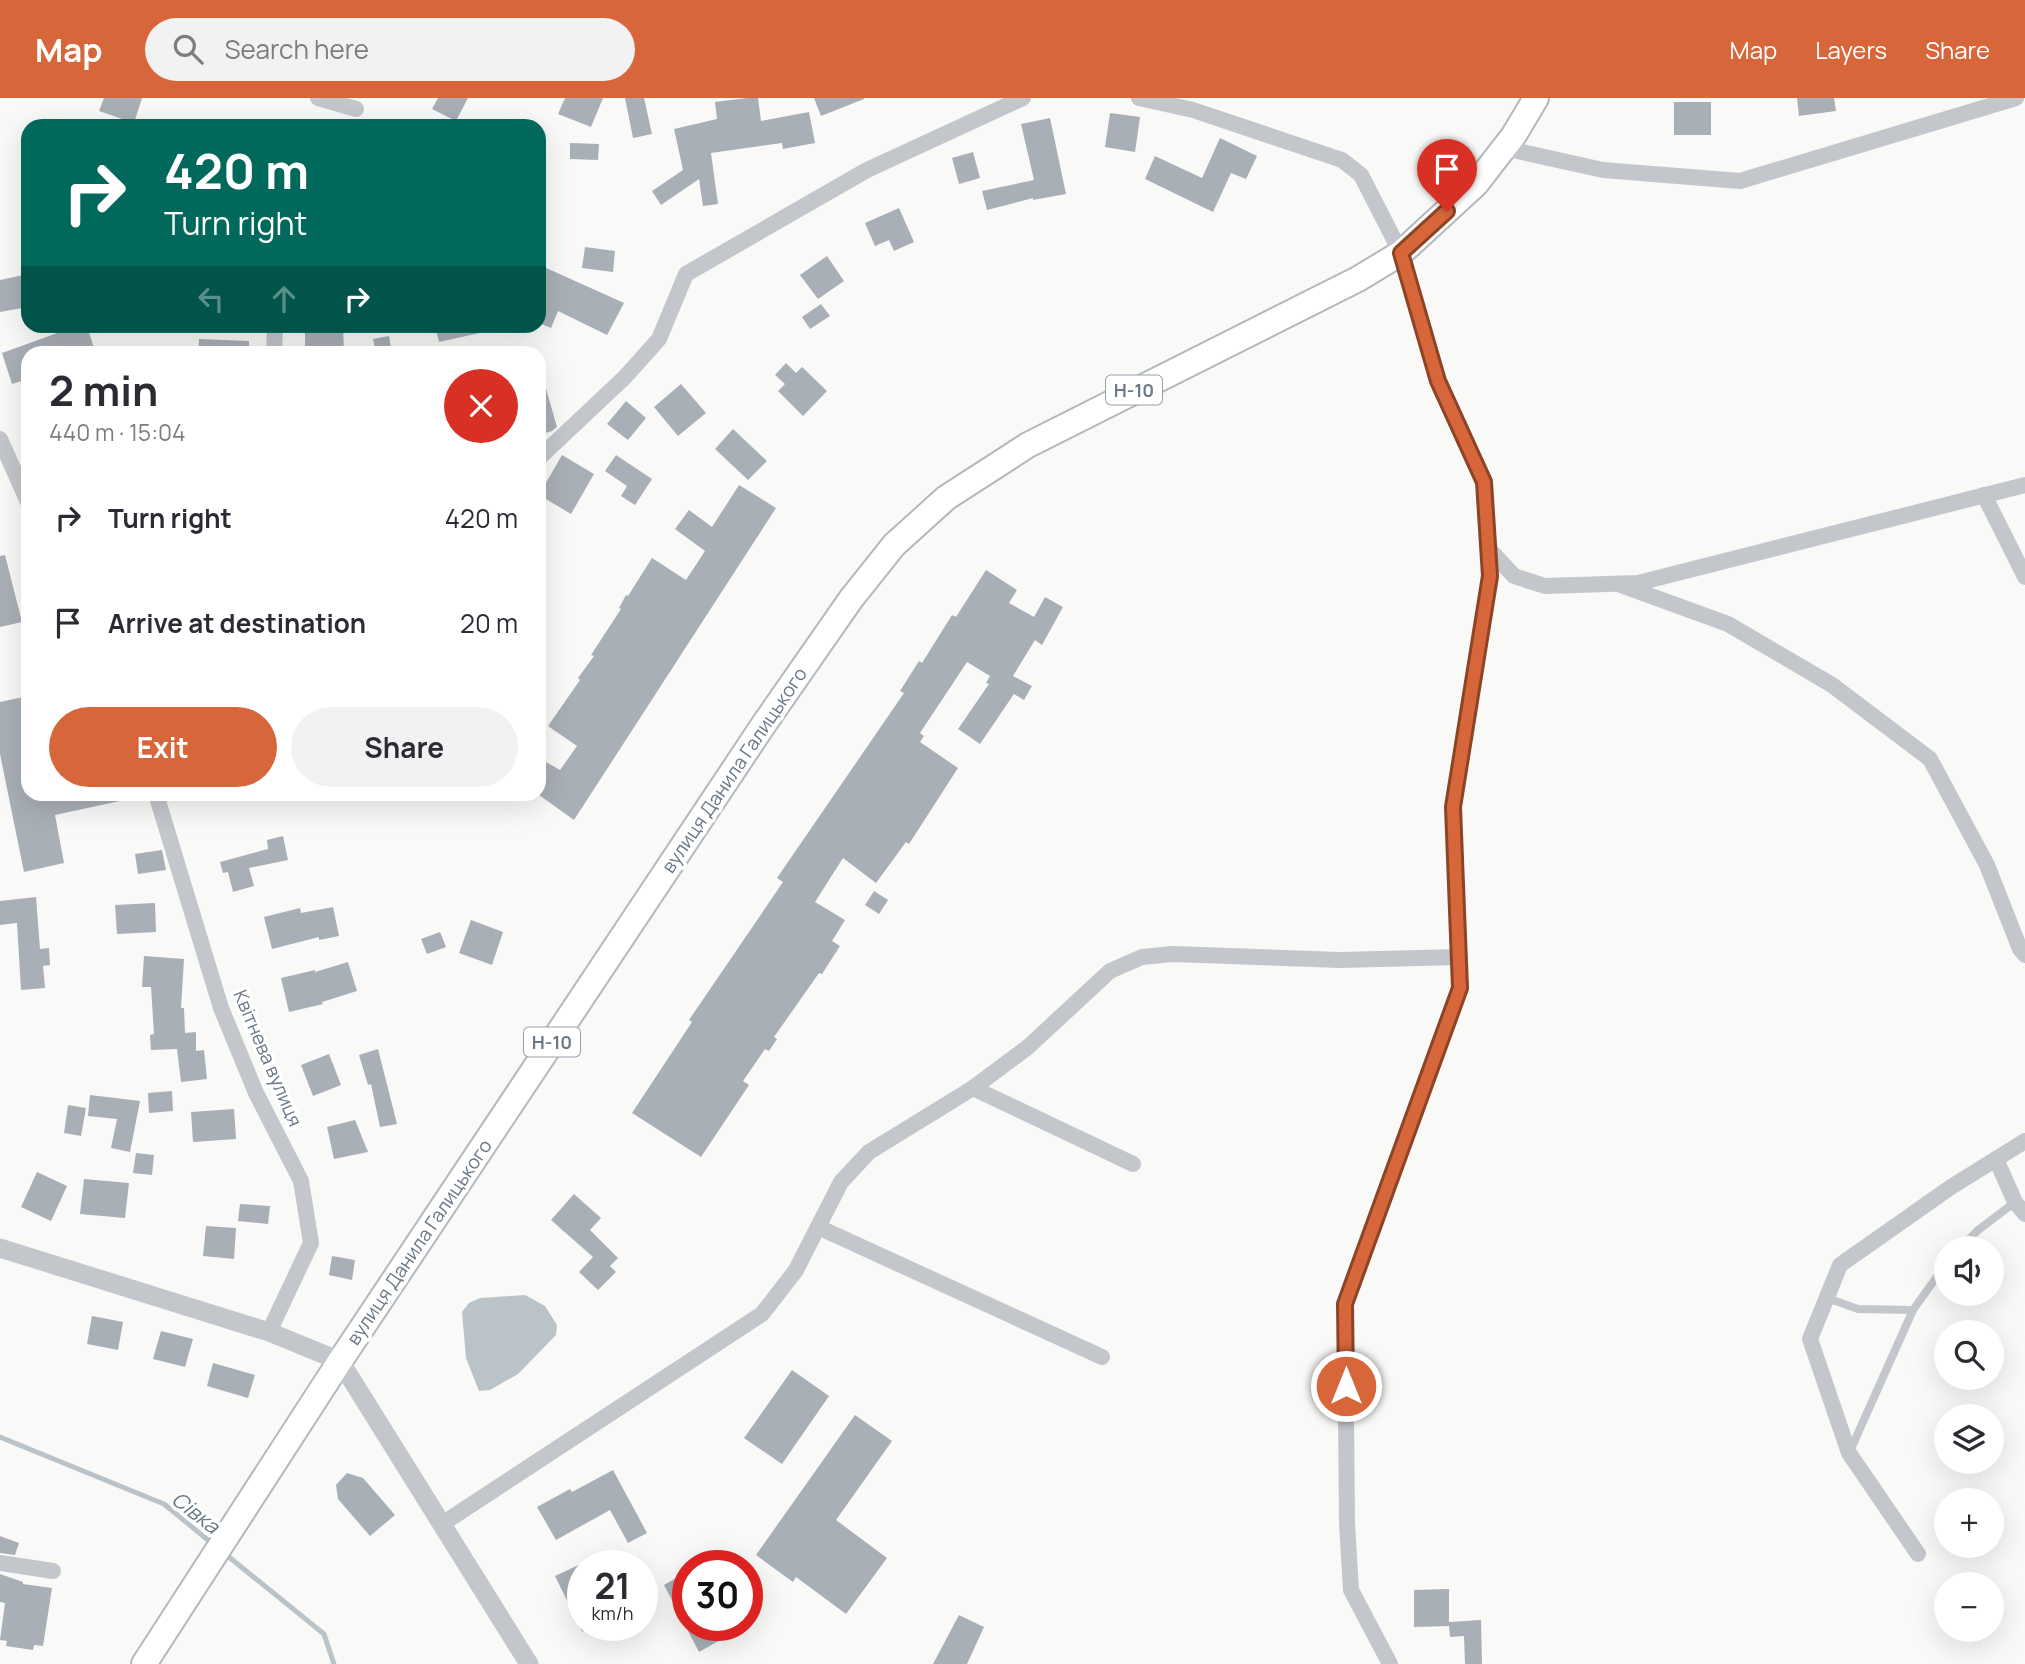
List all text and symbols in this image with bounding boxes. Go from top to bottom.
search box [145,18,635,81]
text: Map [35,27,103,72]
icon: search [169,30,207,68]
text: Search here [225,31,369,67]
text: Map [1730,33,1777,66]
text: Layers [1815,33,1887,66]
text: Share [1925,33,1990,66]
text: 420 m [164,137,309,204]
pin [1417,139,1477,211]
icon: right [49,147,140,238]
icon: arrive [1428,150,1466,188]
text: Turn right [164,201,307,245]
icon: left [192,280,230,318]
icon: ahead [265,280,303,318]
icon: right [338,280,376,318]
text: 2 min [49,361,158,419]
button: close [444,369,518,443]
road number: Н-10 [1106,376,1162,404]
text: 440 m · 15:04 [49,416,186,448]
icon: right [49,499,87,537]
text: Turn right [108,500,232,536]
text: 420 m [445,500,518,536]
icon: arrive [49,604,87,642]
text: Arrive at destination [108,605,366,641]
text: 20 m [460,605,518,641]
street label: вулиця Данила Галицького [655,662,813,878]
button: Exit [49,707,277,787]
button: Share [291,707,518,787]
street label: Квітнева вулиця [227,986,309,1130]
road number: Н-10 [524,1028,580,1057]
street label: вулиця Данила Галицького [340,1134,498,1350]
map controls [1934,1236,2004,1642]
button: sound [1934,1236,2004,1306]
button: search [1934,1320,2004,1390]
position arrow [1309,1349,1383,1423]
button: layers [1934,1404,2004,1474]
water label: Сівка [166,1485,227,1540]
button: + [1934,1488,2004,1558]
speed limit sign: 30 [672,1550,763,1641]
text: 21 [594,1562,631,1610]
button: − [1934,1572,2004,1642]
text: km/h [592,1601,633,1625]

